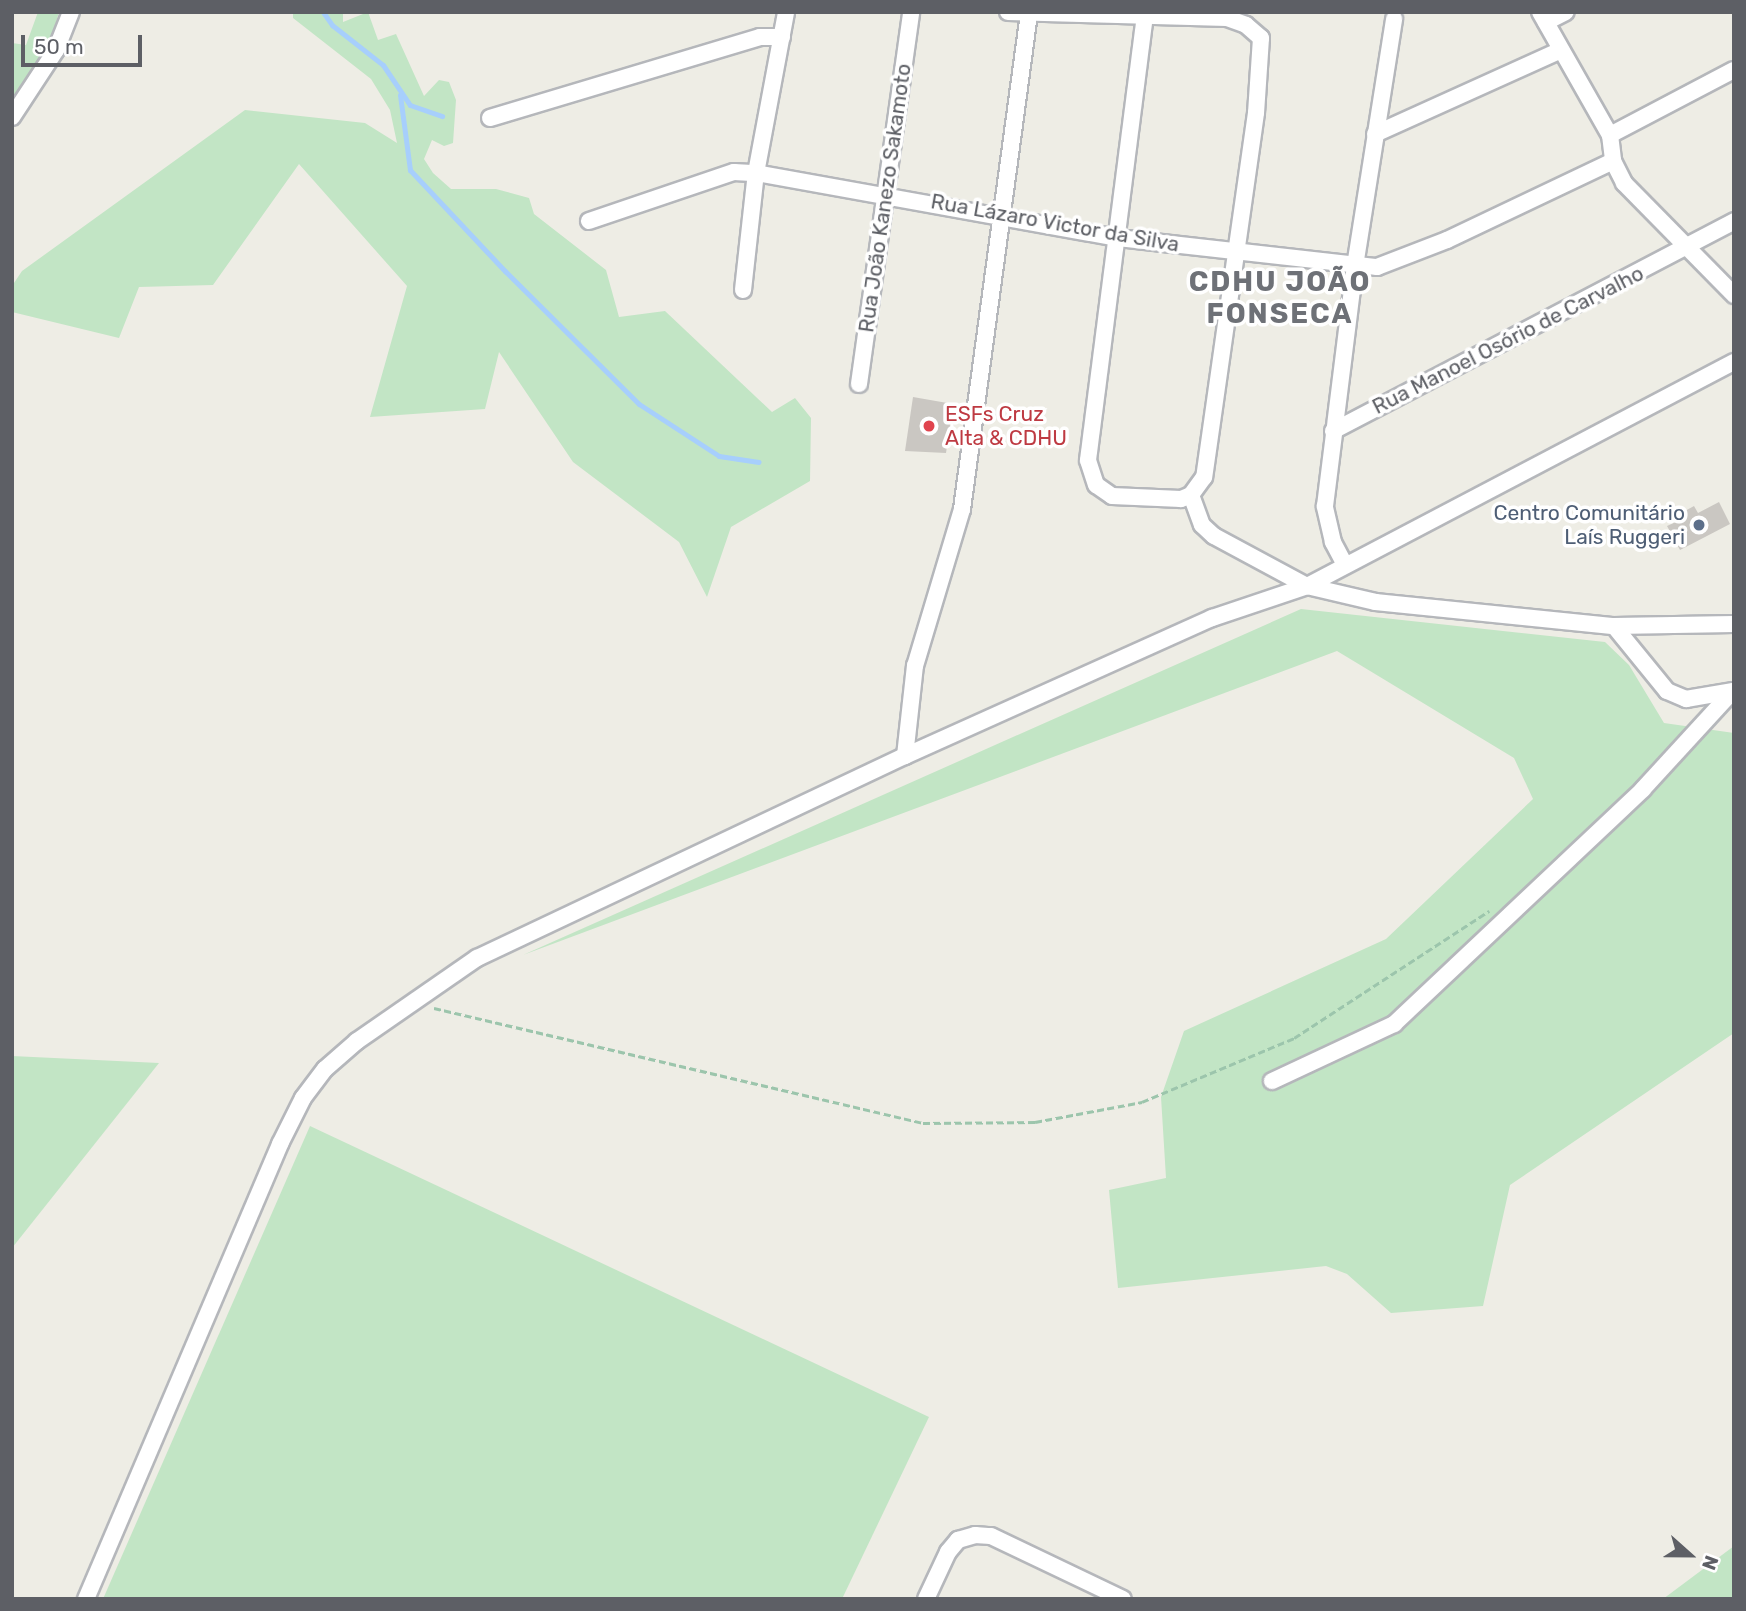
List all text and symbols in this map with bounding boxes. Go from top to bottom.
scale bar [24,21,145,65]
text: 50 m [34,34,84,59]
street label: Rua João Kanezo Sakamoto [854,62,916,334]
street label: Rua Lázaro Victor da Silva [928,189,1182,257]
street label: Rua Manoel Osório de Carvalho [1368,260,1648,420]
district label: CDHU JOÃO FONSECA [1190,265,1370,331]
place label: ESFs Cruz Alta & CDHU [945,401,1067,451]
marker: ESFs Cruz Alta & CDHU [919,416,939,436]
place label: Centro Comunitário Laís Ruggeri [1493,500,1685,550]
marker: Centro Comunitário Laís Ruggeri [1691,517,1707,533]
north arrow [1655,1520,1725,1590]
text: N [1697,1552,1723,1573]

